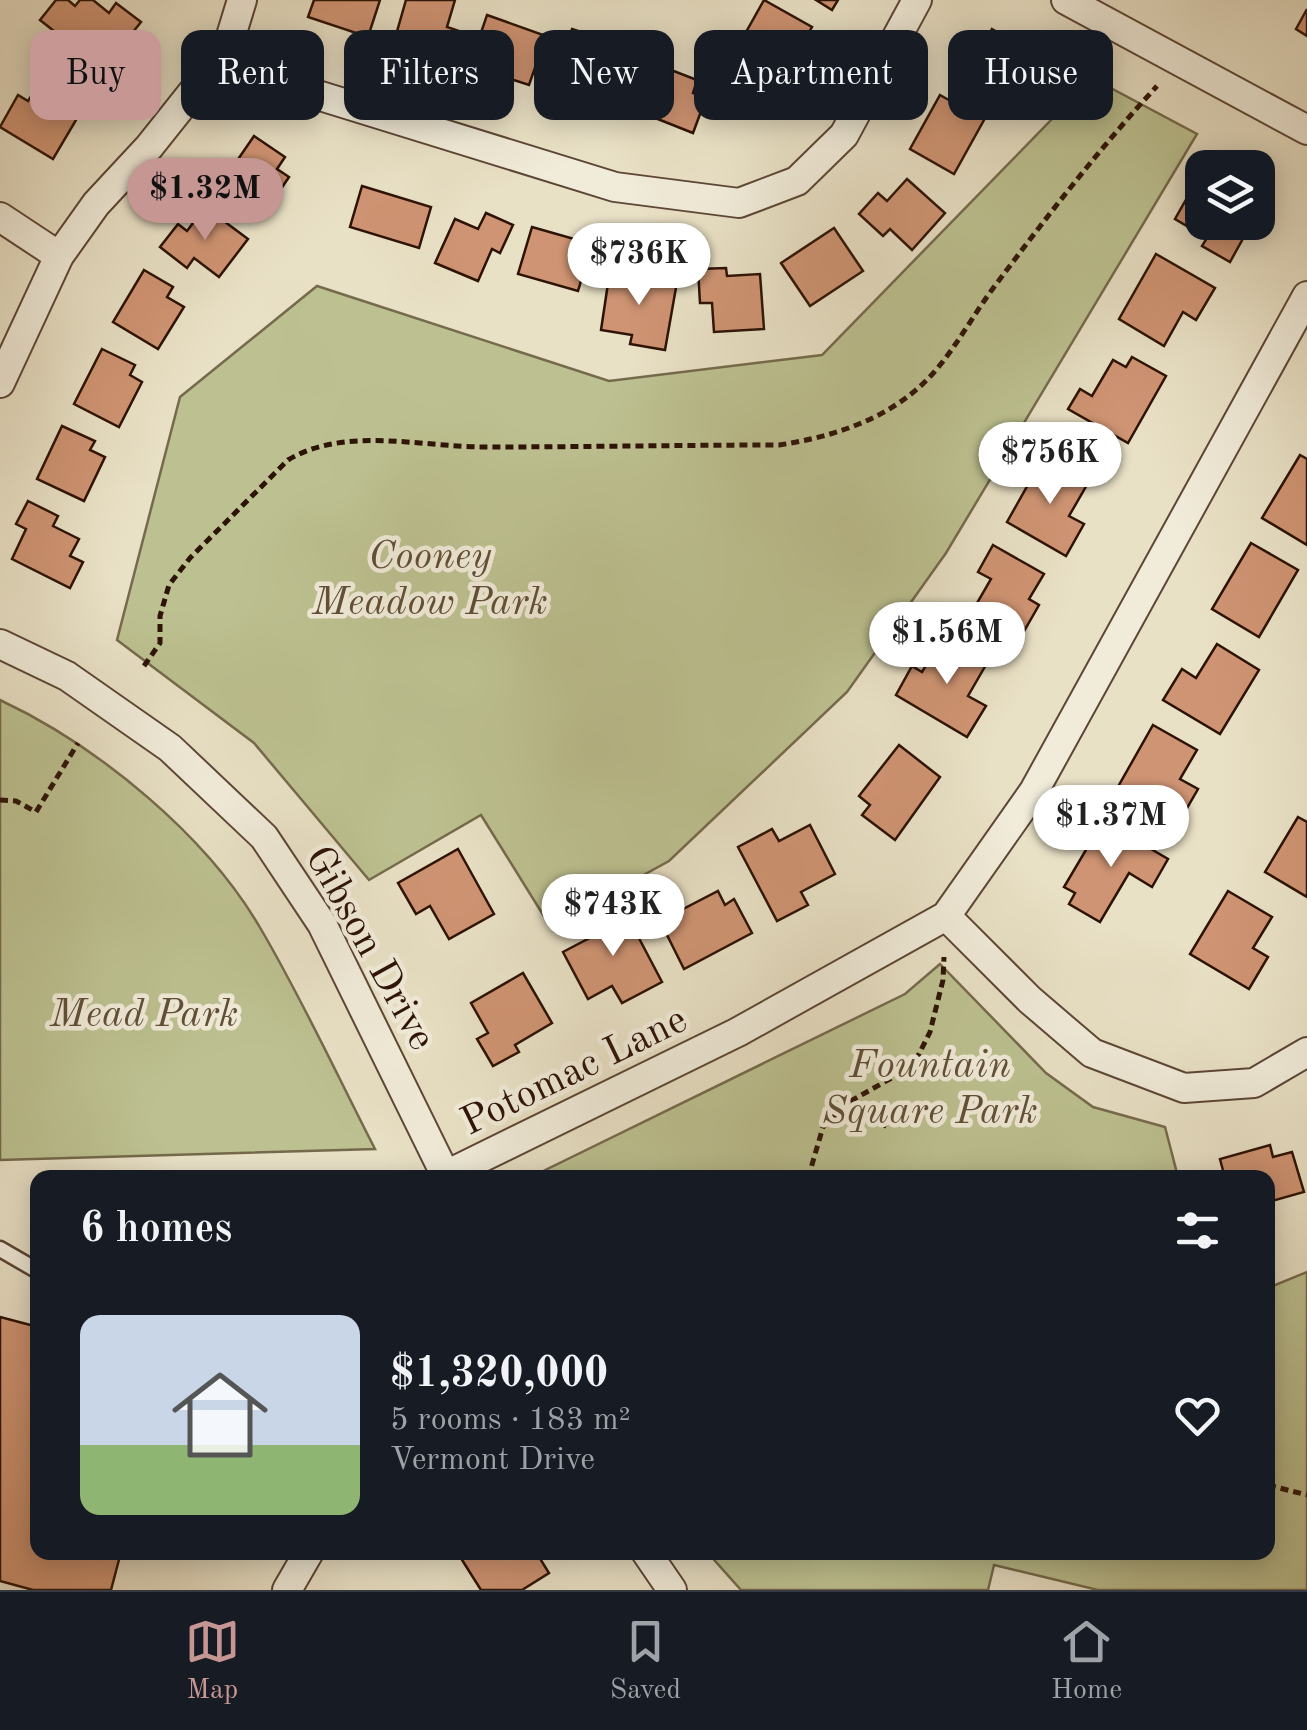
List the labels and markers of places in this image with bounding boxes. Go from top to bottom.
pin: $1.32M [124,158,286,243]
pin: $736K [569,223,709,308]
pin: $756K [980,422,1120,507]
pin: $1.56M [866,602,1028,687]
pin: $1.37M [1030,785,1192,870]
pin: $743K [543,874,683,959]

